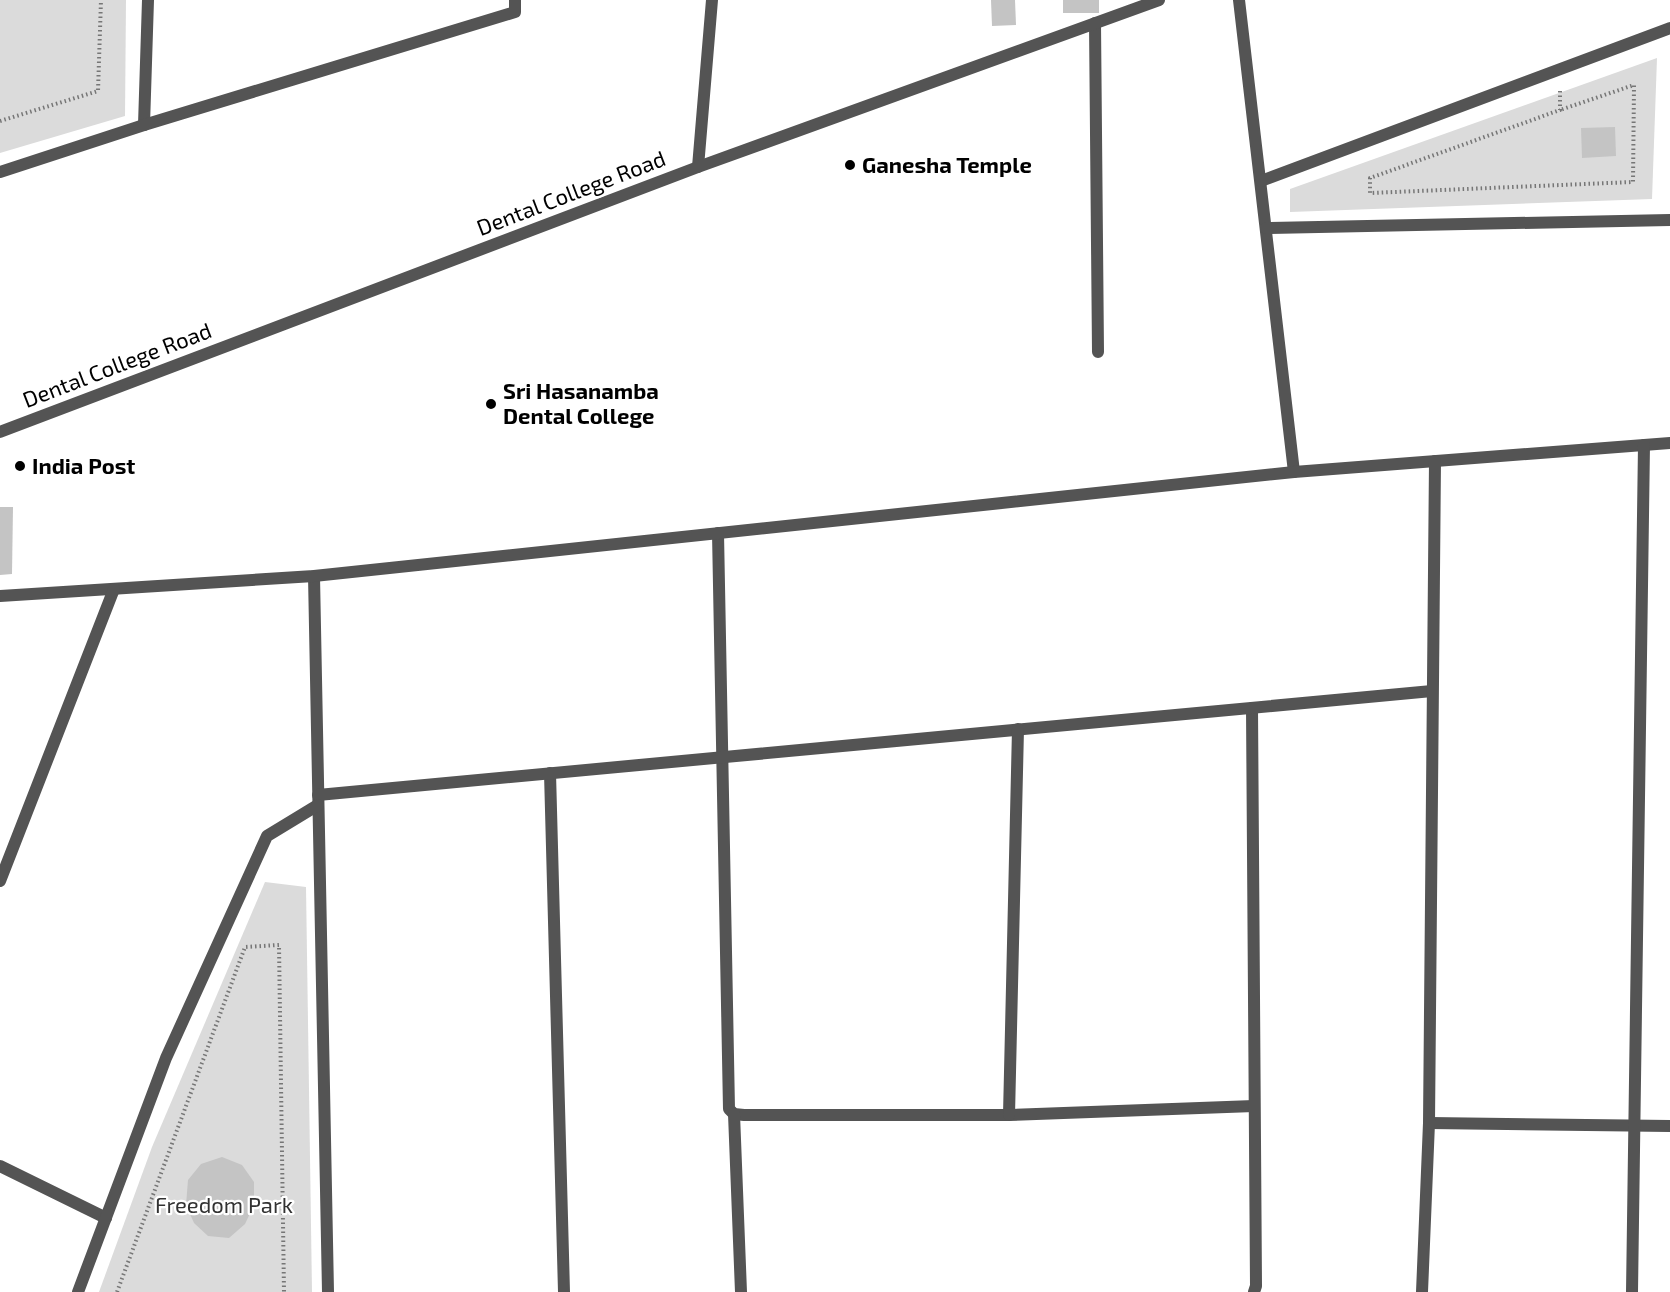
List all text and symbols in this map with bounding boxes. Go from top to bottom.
street label: Dental College Road [473,144,669,240]
place label: Ganesha Temple [862,151,1032,177]
marker: Ganesha Temple [843,158,857,172]
street label: Dental College Road [19,316,215,412]
place label: Sri Hasanamba Dental College [503,377,659,428]
marker: Sri Hasanamba Dental College [484,397,498,411]
place label: India Post [32,452,135,478]
marker: India Post [13,459,27,473]
park label: Freedom Park [155,1191,293,1217]

